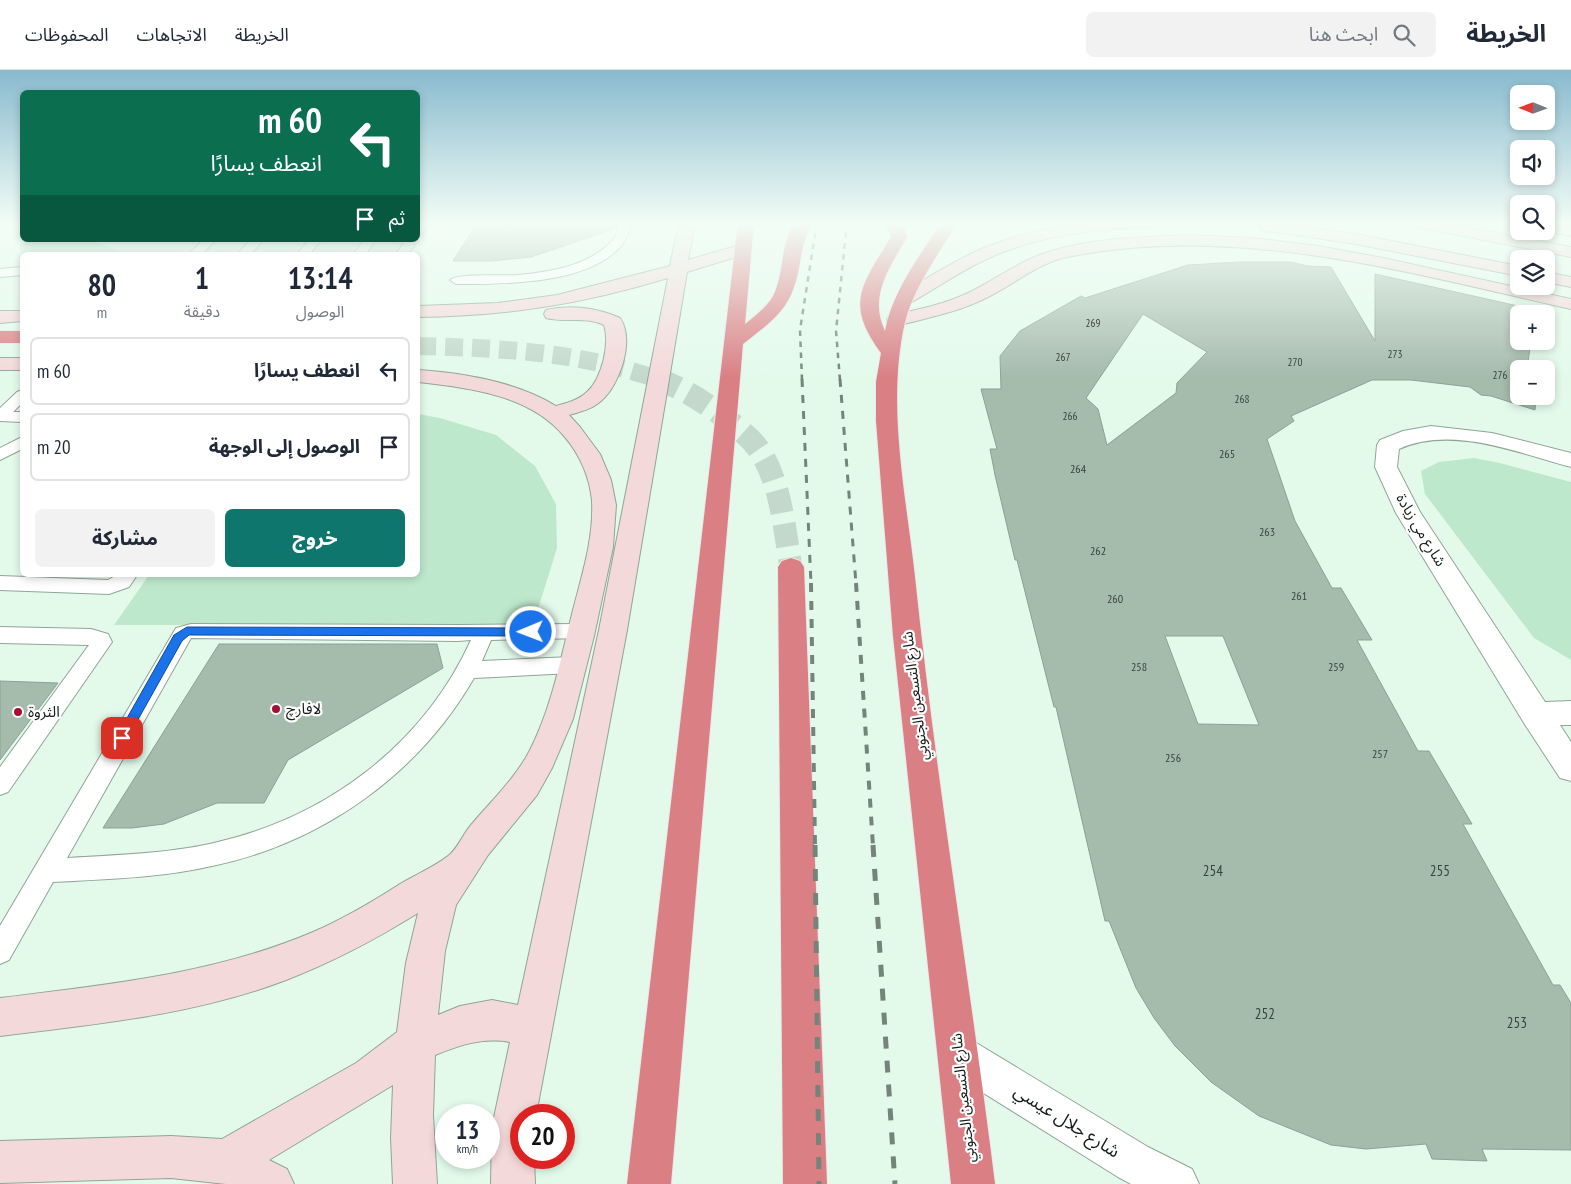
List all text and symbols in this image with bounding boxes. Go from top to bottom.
search box [1086,12,1436,57]
text: الخريطة [1466,18,1546,49]
icon: search [1390,21,1418,49]
text: ابحث هنا [1309,22,1378,46]
text: المحفوظات [25,23,109,46]
text: الاتجاهات [137,23,207,46]
text: الخريطة [235,23,289,46]
north arrow [1510,85,1555,130]
map controls [1510,85,1555,405]
text: 60 m [258,97,322,143]
icon: left [340,110,405,175]
button: sound [1510,140,1555,185]
text: انعطف يسارًا [211,149,322,177]
button: search [1510,195,1555,240]
icon: arrive [351,205,379,233]
text: ثم [389,206,405,230]
button: layers [1510,250,1555,295]
text: 1 [195,258,209,297]
text: 13:14 [288,258,353,297]
text: 80 [88,265,116,304]
text: دقيقة [184,301,220,321]
text: الوصول [296,301,344,321]
text: m [97,302,107,322]
button: + [1510,305,1555,350]
house number: 269 [1086,316,1100,330]
house number: 273 [1388,347,1402,361]
house number: 267 [1056,350,1070,364]
house number: 270 [1288,355,1302,369]
icon: left [375,357,403,385]
text: انعطف يسارًا [254,358,360,382]
text: 60 m [37,359,71,383]
button: − [1510,360,1555,405]
house number: 276 [1493,368,1507,382]
house number: 268 [1235,392,1249,406]
house number: 266 [1063,409,1077,423]
icon: arrive [375,433,403,461]
text: الوصول إلى الوجهة [209,434,360,458]
text: 20 m [37,435,71,459]
house number: 265 [1219,446,1235,461]
house number: 264 [1070,461,1087,476]
street label: شارع مي زيادة [1390,490,1451,571]
button: مشاركة [35,509,215,567]
button: خروج [225,509,405,567]
house number: 263 [1259,524,1275,539]
house number: 262 [1090,543,1106,558]
house number: 261 [1291,588,1307,603]
house number: 260 [1107,591,1123,606]
position arrow [504,605,556,657]
street label: شارع التسعين الجنوبي [897,630,935,762]
house number: 258 [1131,659,1147,674]
house number: 259 [1328,659,1344,674]
place label: لافارﭺ [286,699,321,721]
place label: الثروة [28,702,60,721]
marker: لافارﭺ [270,703,282,715]
marker: الثروة [12,706,24,718]
pin [101,717,143,759]
icon: arrive [108,724,136,752]
house number: 257 [1372,746,1388,761]
house number: 256 [1165,750,1181,765]
house number: 254 [1203,861,1223,880]
house number: 255 [1430,861,1450,880]
house number: 252 [1255,1004,1275,1023]
house number: 253 [1507,1013,1527,1032]
street label: شارع التسعين الجنوبي [946,1032,982,1164]
street label: شارع جلال عيسي [1008,1079,1125,1165]
speed limit sign: 20 [510,1104,575,1169]
text: 13 [456,1114,479,1146]
text: km/h [457,1141,478,1156]

